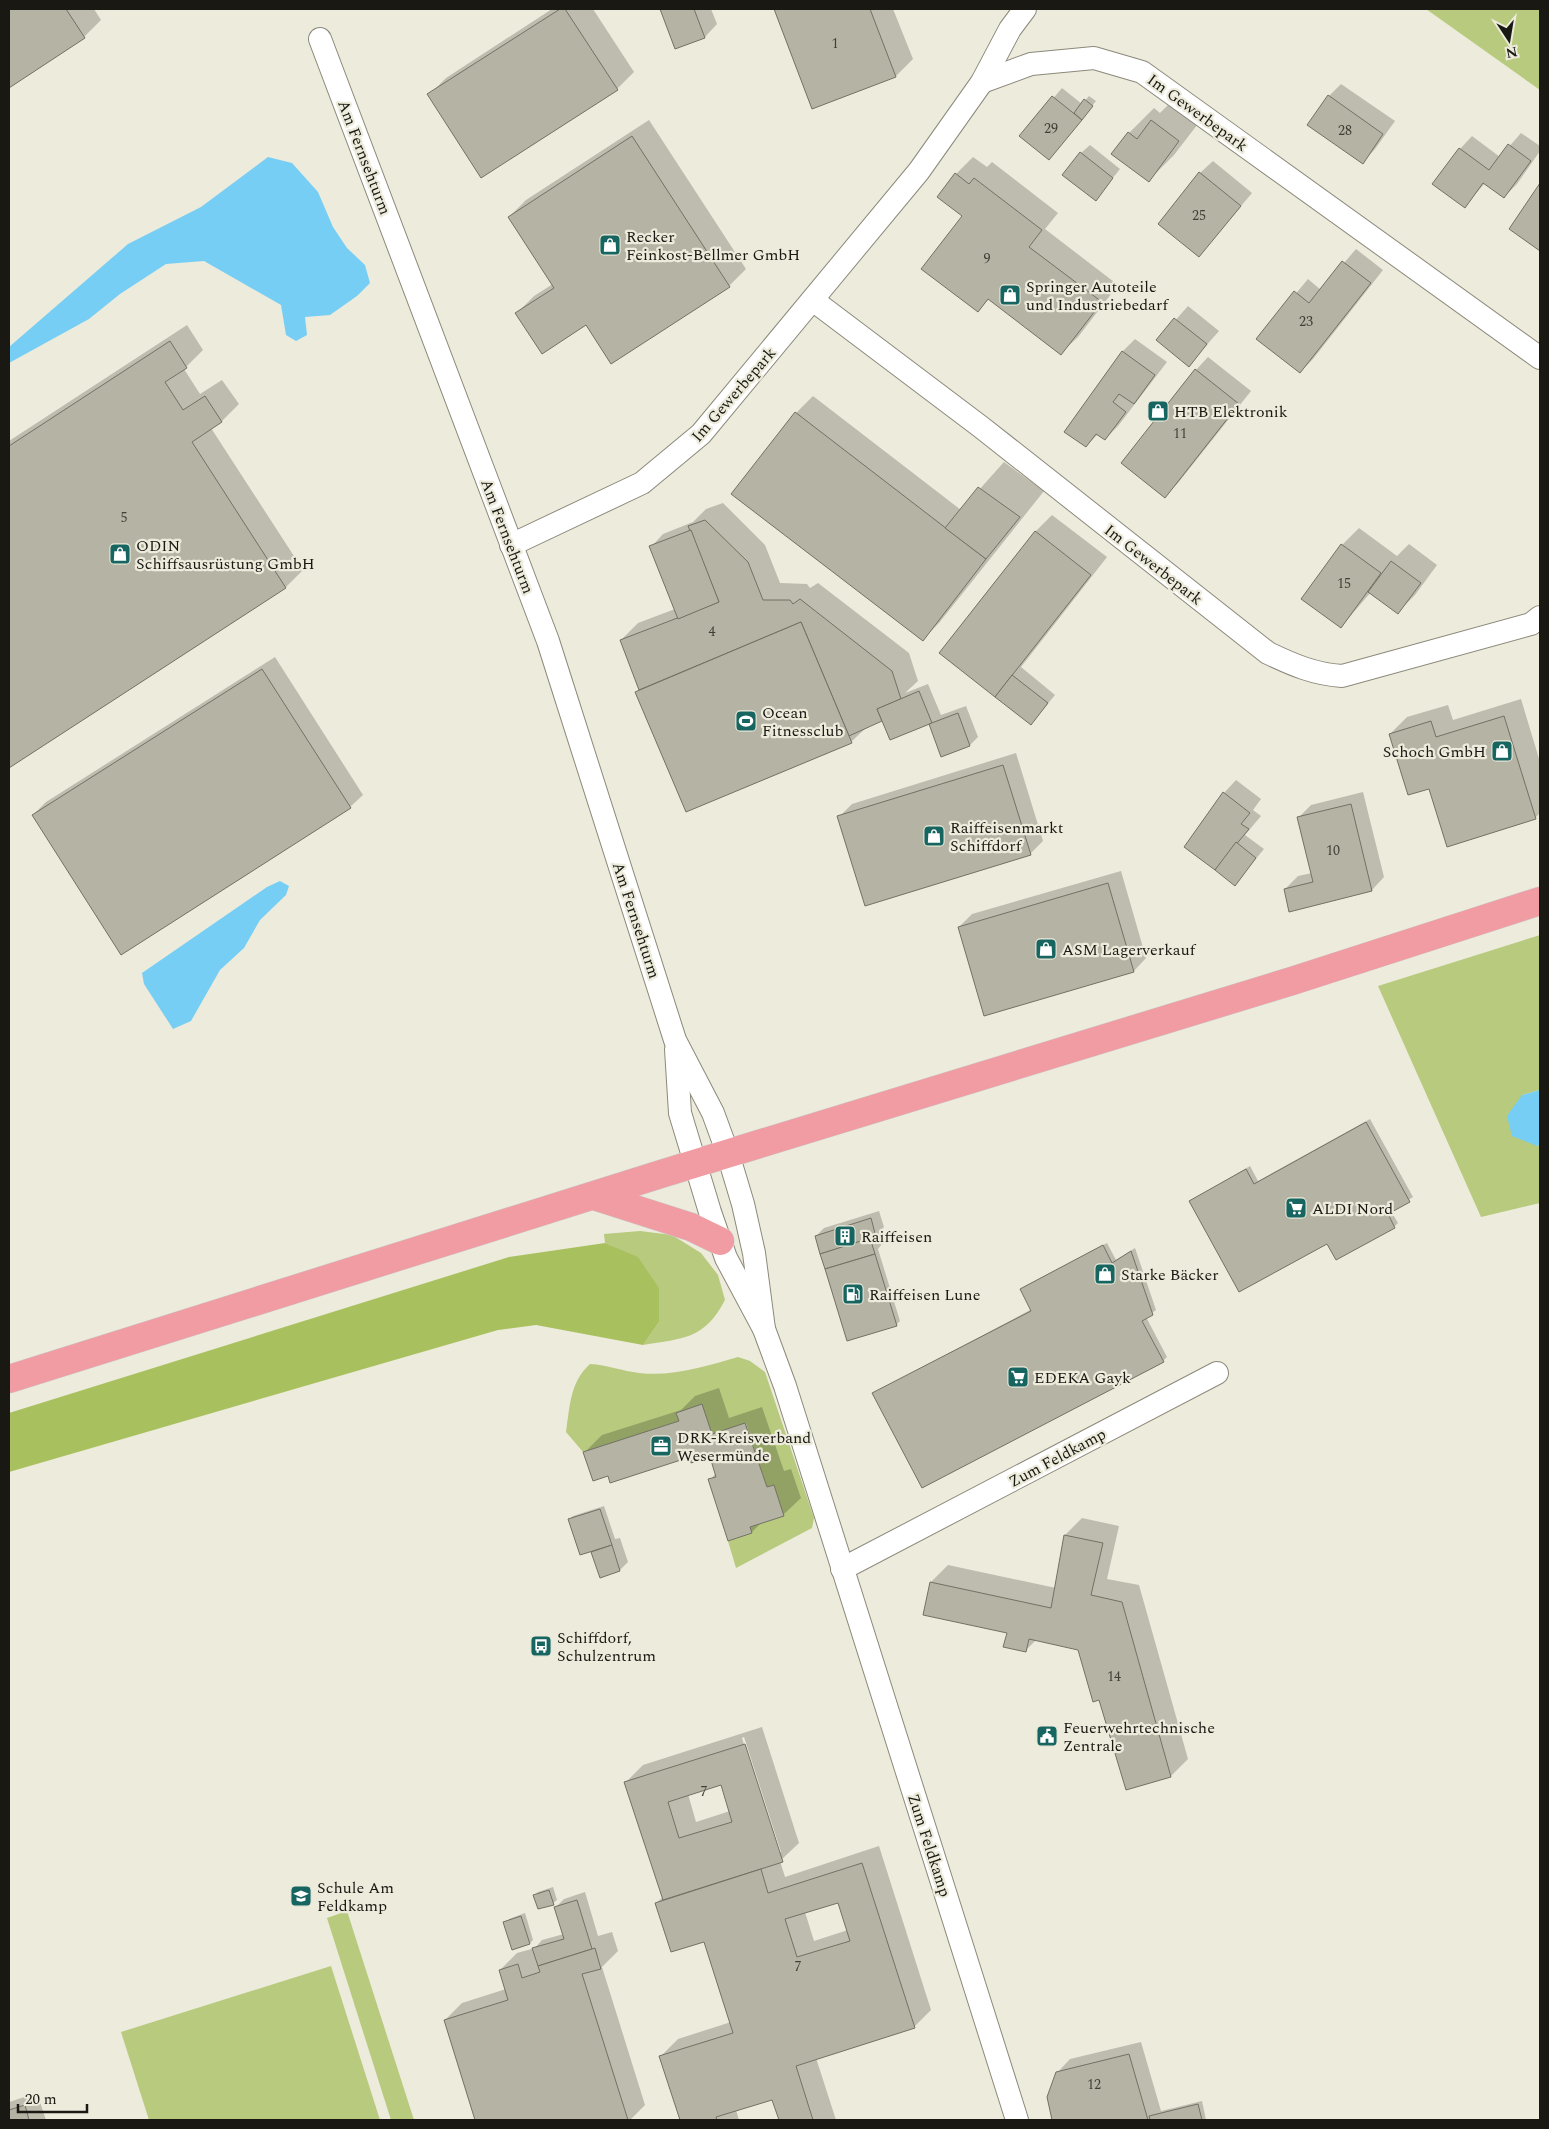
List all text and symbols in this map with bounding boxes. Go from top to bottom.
north arrow [1484,15,1534,65]
house number: 1 [832,33,839,54]
text: N [1504,41,1519,64]
street label: Im Gewerbepark [1142,68,1253,158]
street label: Am Fernsehturm [331,96,397,218]
house number: 29 [1044,118,1058,139]
house number: 28 [1338,120,1352,141]
house number: 25 [1192,205,1206,226]
place label: Recker Feinkost-Bellmer GmbH [626,225,800,267]
shop icon: Recker Feinkost-Bellmer GmbH [598,233,622,257]
house number: 9 [984,248,991,269]
place label: Springer Autoteile und Industriebedarf [1026,275,1169,317]
shop icon: Springer Autoteile und Industriebedarf [998,283,1022,307]
house number: 23 [1299,311,1313,332]
street label: Im Gewerbepark [686,342,782,448]
shop icon: HTB Elektronik [1146,399,1170,423]
place label: HTB Elektronik [1174,400,1288,424]
house number: 11 [1173,423,1187,444]
street label: Am Fernsehturm [474,475,540,597]
house number: 5 [121,507,128,528]
street label: Im Gewerbepark [1099,519,1208,611]
place label: ODIN Schiffsausrüstung GmbH [136,534,315,576]
shop icon: ODIN Schiffsausrüstung GmbH [108,542,132,566]
house number: 15 [1337,573,1351,594]
house number: 4 [709,621,716,642]
place label: Ocean Fitnessclub [762,701,844,743]
sports icon: Ocean Fitnessclub [734,709,758,733]
shop icon: Schoch GmbH [1490,739,1514,763]
place label: Schoch GmbH [1383,740,1486,764]
place label: Raiffeisenmarkt Schiffdorf [950,816,1064,858]
shop icon: Raiffeisenmarkt Schiffdorf [922,824,946,848]
house number: 10 [1326,840,1340,861]
street label: Am Fernsehturm [606,859,666,982]
shop icon: ASM Lagerverkauf [1034,937,1058,961]
place label: ASM Lagerverkauf [1062,938,1197,962]
supermarket icon: ALDI Nord [1284,1196,1308,1220]
place label: ALDI Nord [1312,1197,1393,1221]
building icon: Raiffeisen [833,1224,857,1248]
place label: Raiffeisen [861,1225,932,1249]
shop icon: Starke Bäcker [1093,1262,1117,1286]
place label: Starke Bäcker [1121,1263,1219,1287]
fuel station icon: Raiffeisen Lune [841,1282,865,1306]
place label: Raiffeisen Lune [869,1283,980,1307]
supermarket icon: EDEKA Gayk [1006,1365,1030,1389]
place label: EDEKA Gayk [1034,1366,1131,1390]
street label: Zum Feldkamp [1005,1422,1110,1494]
place label: DRK-Kreisverband Wesermünde [677,1426,811,1468]
office icon: DRK-Kreisverband Wesermünde [649,1434,673,1458]
place label: Schiffdorf, Schulzentrum [557,1626,656,1668]
bus stop icon: Schiffdorf, Schulzentrum [529,1634,553,1658]
house number: 14 [1107,1666,1121,1687]
place label: Feuerwehrtechnische Zentrale [1063,1716,1215,1758]
public building icon: Feuerwehrtechnische Zentrale [1035,1724,1059,1748]
house number: 7 [701,1781,708,1802]
street label: Zum Feldkamp [901,1791,957,1900]
place label: Schule Am Feldkamp [317,1876,394,1918]
school or university icon: Schule Am Feldkamp [289,1884,313,1908]
house number: 7 [795,1956,802,1977]
house number: 12 [1087,2074,1101,2095]
scale bar [18,2082,86,2114]
text: 20 m [25,2088,57,2111]

